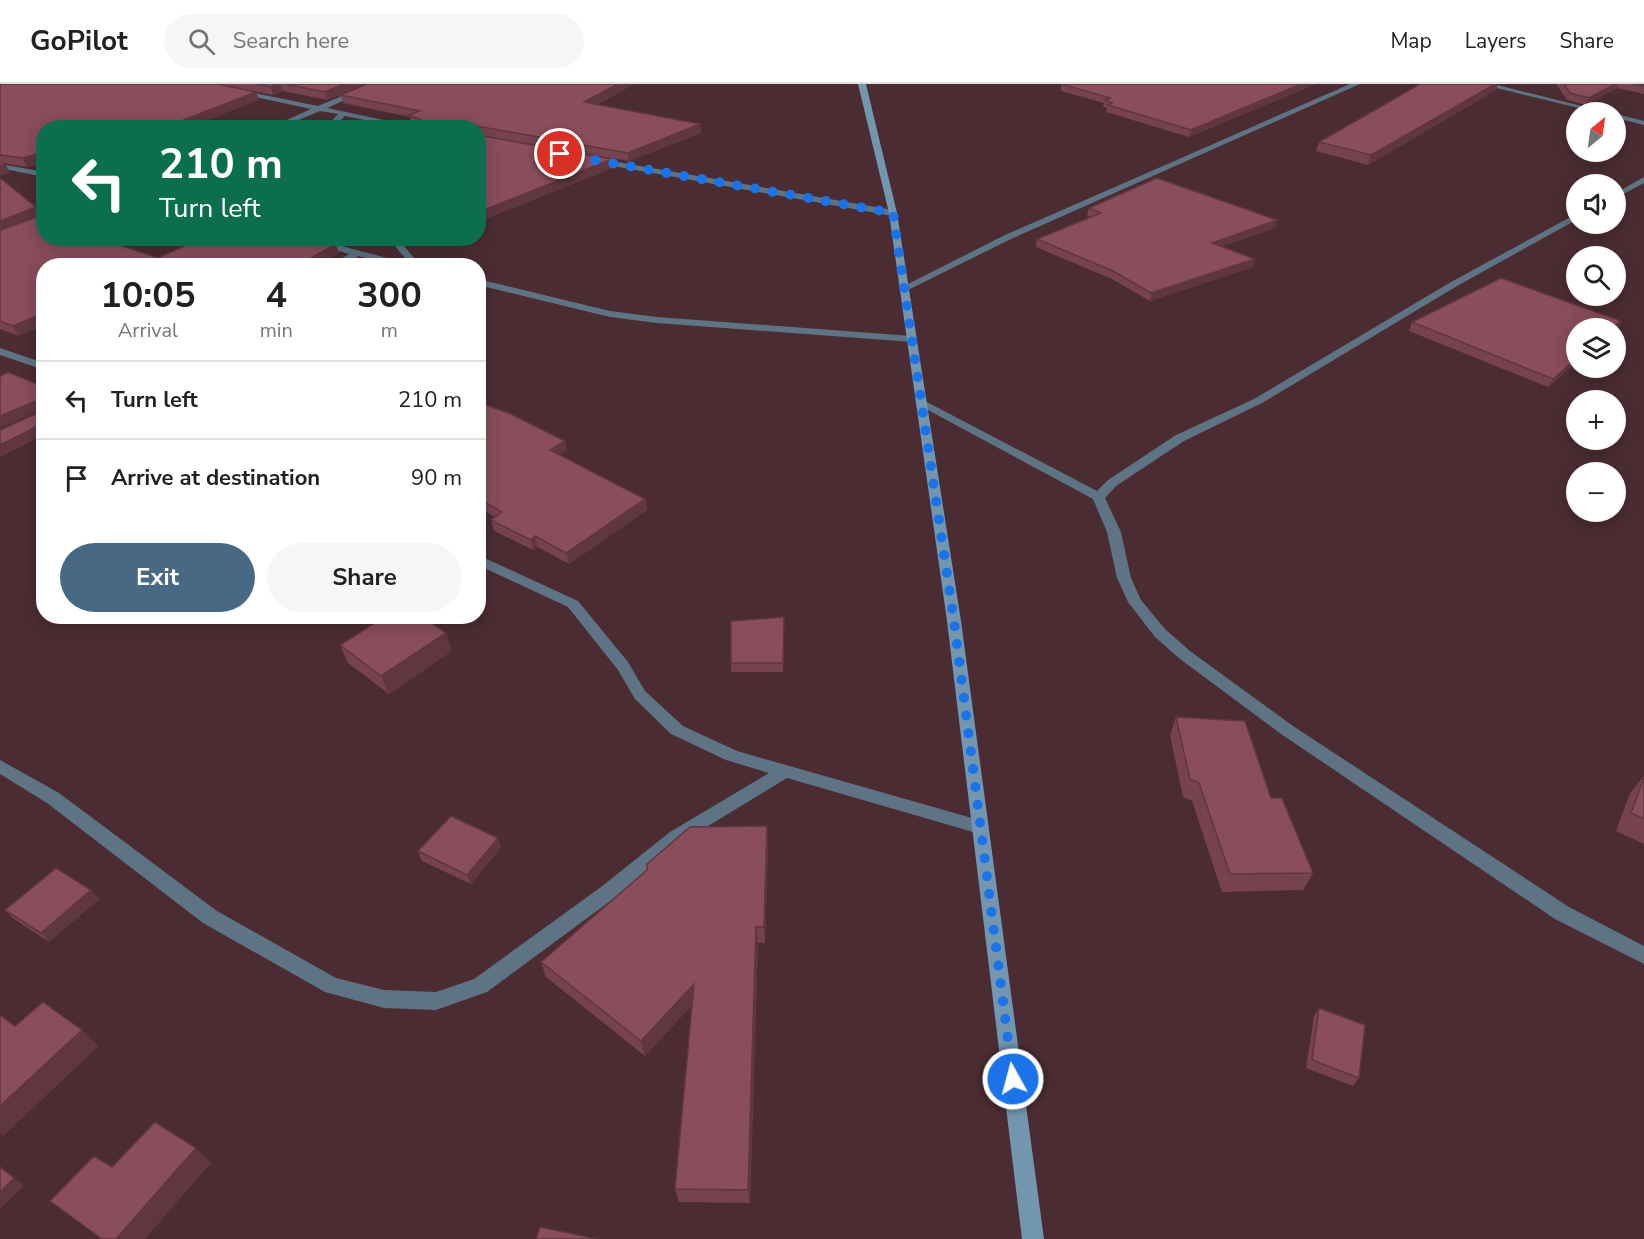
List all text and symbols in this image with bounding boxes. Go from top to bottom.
search box [164,14,584,68]
text: GoPilot [30,22,128,60]
icon: search [185,25,218,58]
text: Search here [233,26,349,56]
text: Map [1390,27,1432,55]
text: Layers [1465,27,1526,55]
text: Share [1559,27,1614,55]
north arrow [1566,102,1626,162]
map controls [1566,102,1626,522]
pin [534,128,585,179]
text: 210 m [159,136,283,193]
icon: arrive [543,137,576,170]
icon: left [60,144,138,222]
button: sound [1566,174,1626,234]
text: Turn left [159,190,260,227]
button: search [1566,246,1626,306]
text: 10:05 [100,271,196,320]
text: 4 [265,271,287,320]
text: 300 [357,271,422,320]
text: Arrival [118,317,178,344]
text: min [260,317,293,344]
text: m [381,317,398,344]
button: layers [1566,318,1626,378]
icon: left [60,384,93,417]
text: Turn left [111,385,198,415]
text: 210 m [398,385,462,415]
button: + [1566,390,1626,450]
icon: arrive [60,462,93,495]
button: − [1566,462,1626,522]
text: Arrive at destination [111,463,320,493]
text: 90 m [411,463,462,493]
button: Exit [60,543,255,612]
button: Share [267,543,462,612]
position arrow [981,1047,1045,1111]

